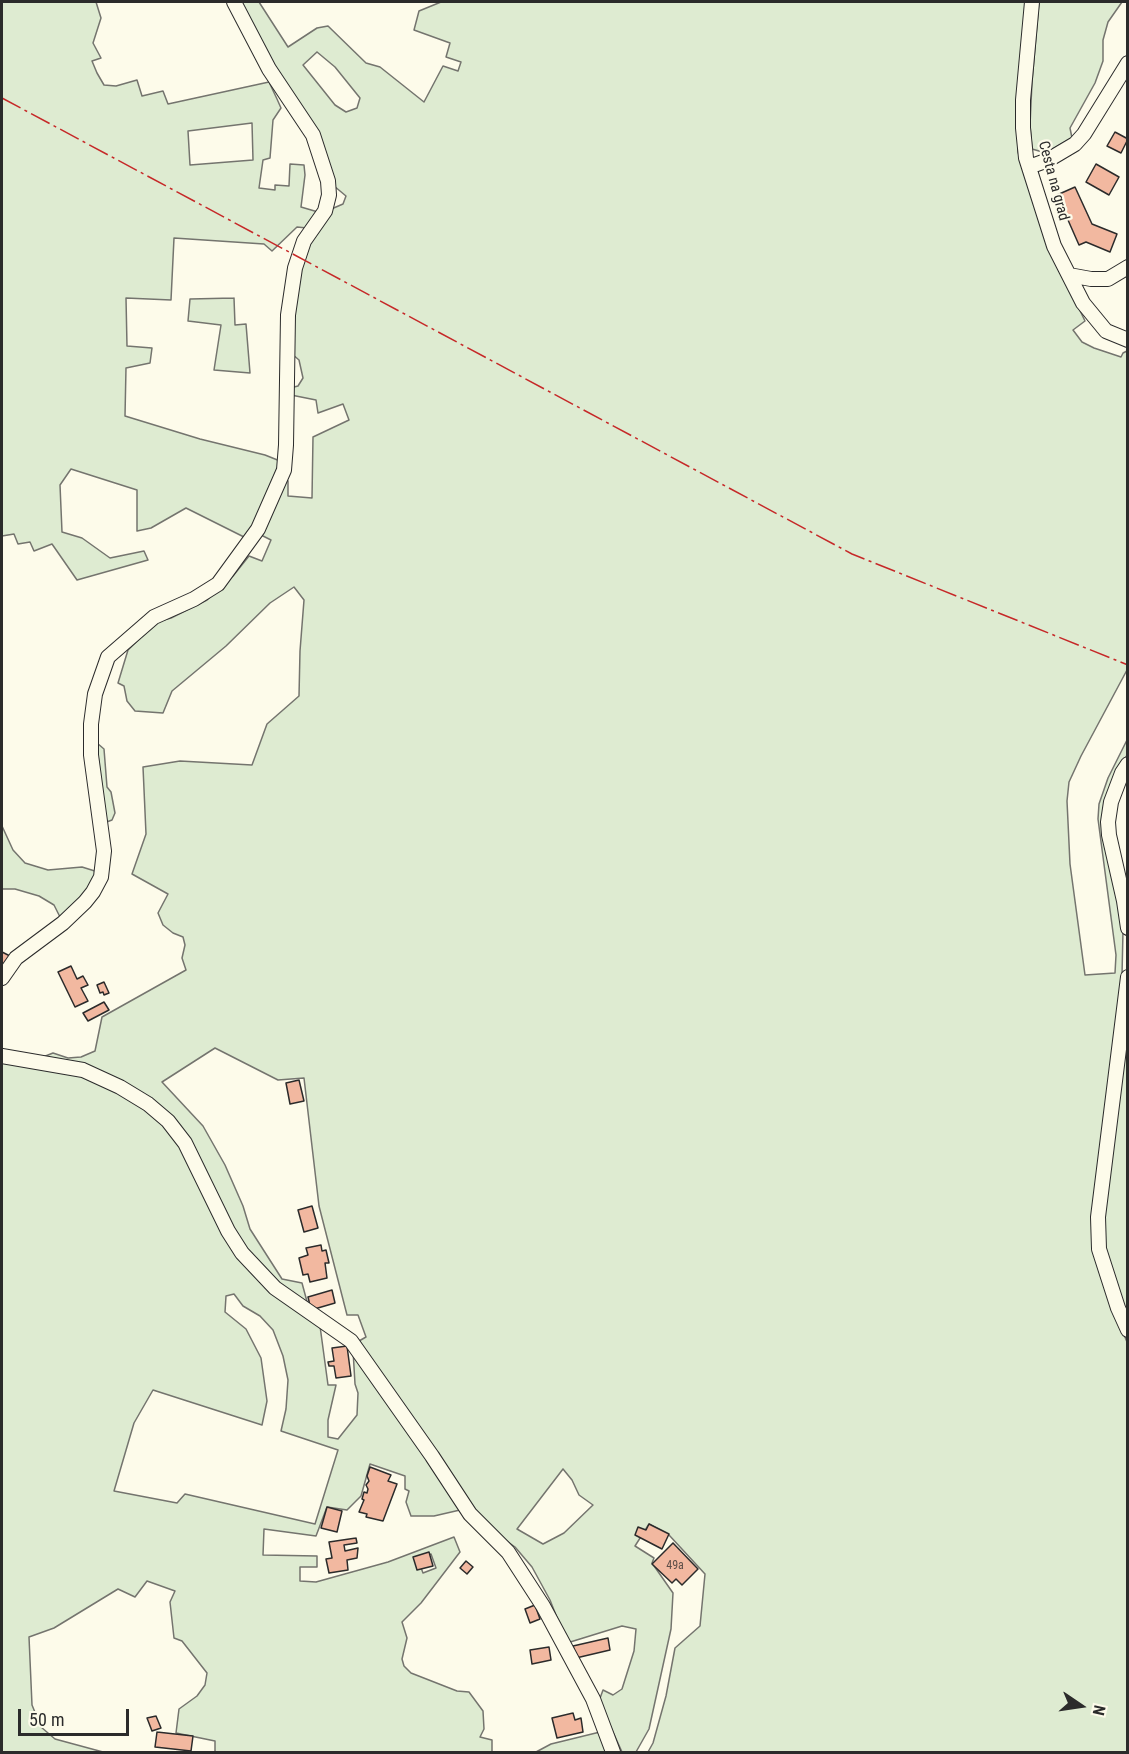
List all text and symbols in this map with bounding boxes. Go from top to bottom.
street label: Cesta na grad [1034,139,1072,223]
house number: 49a [666,1559,684,1573]
north arrow [1051,1676,1111,1736]
scale bar [21,1697,132,1735]
text: N [1089,1703,1109,1717]
text: 50 m [29,1709,64,1730]

